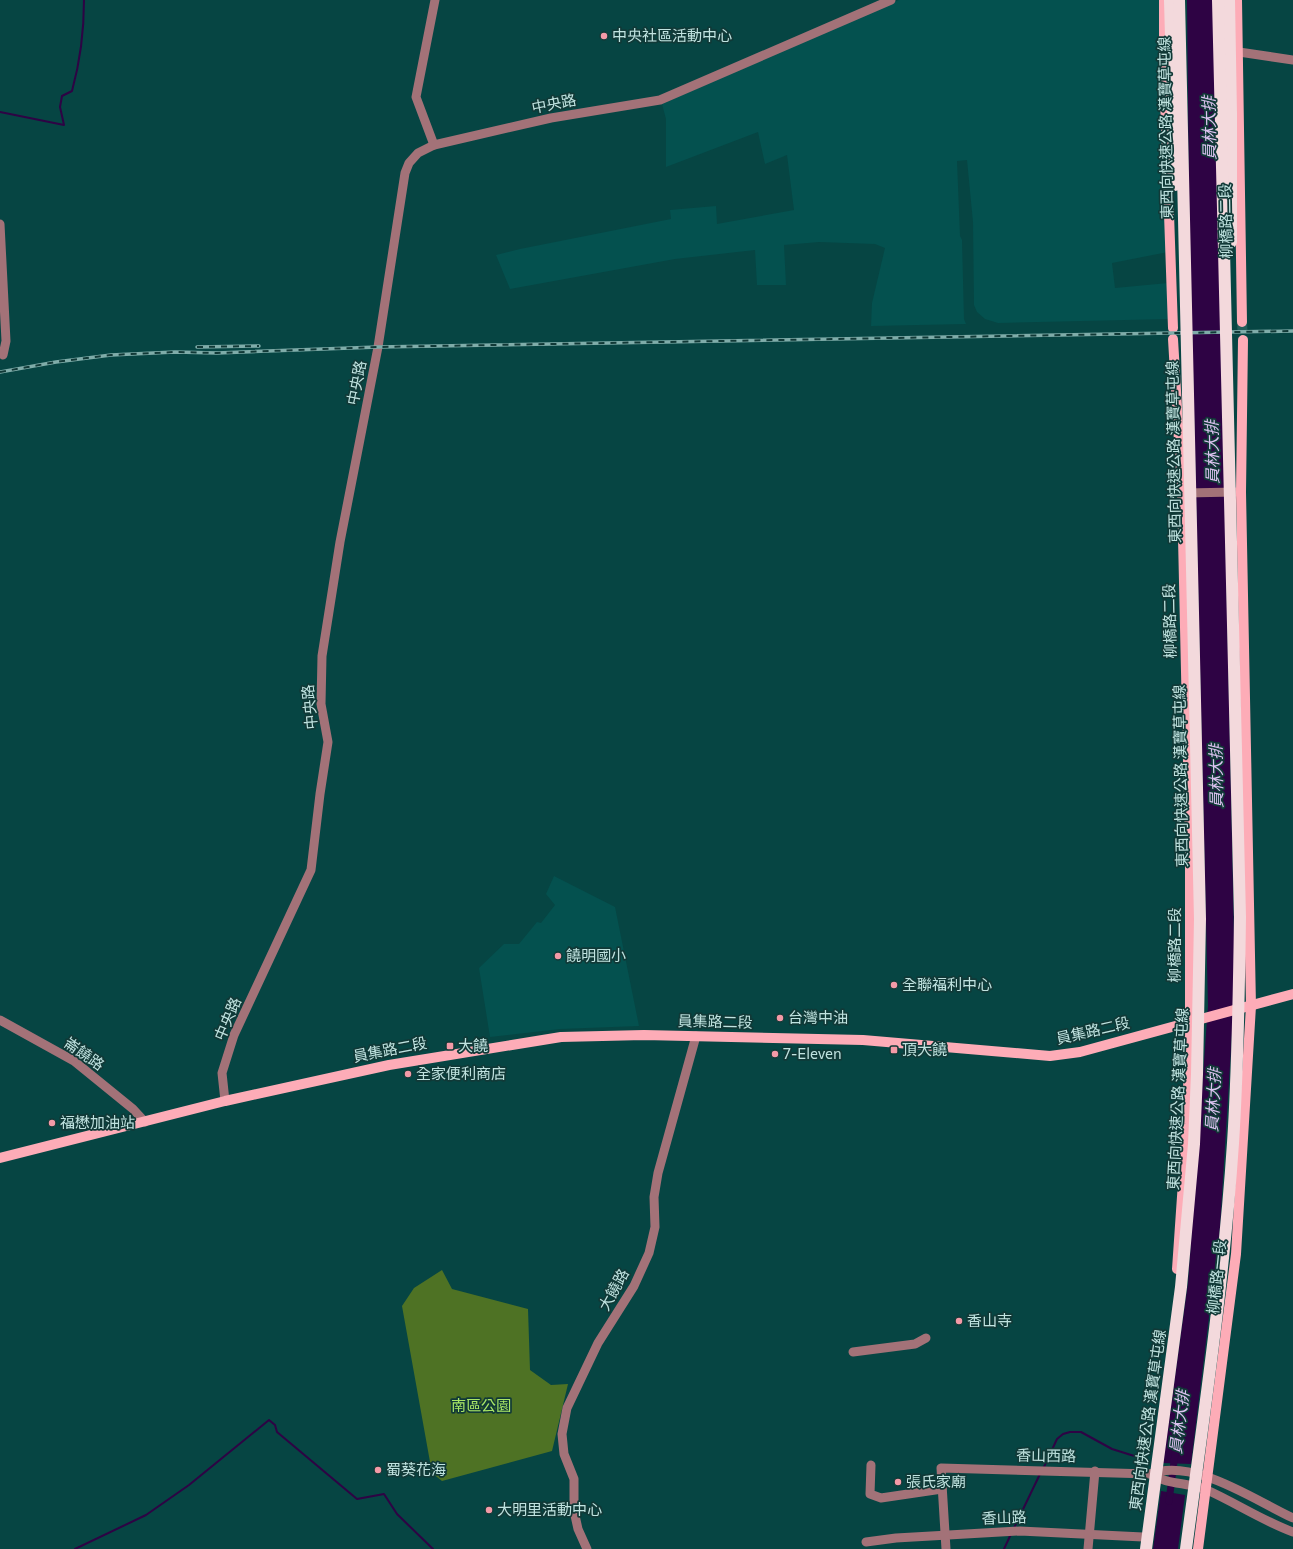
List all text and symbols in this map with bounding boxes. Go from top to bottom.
place label: 中央社區活動中心 [612,26,732,44]
marker: 中央社區活動中心 [599,31,609,41]
street label: 東西向快速公路 漢寶草屯線 [1154,36,1176,220]
street label: 中央路 [530,90,578,116]
water label: 員林大排 [1198,94,1219,160]
street label: 柳橋路二段 [1215,183,1235,259]
street label: 中央路 [343,359,369,407]
street label: 東西向快速公路 漢寶草屯線 [1162,360,1184,544]
water label: 員林大排 [1201,418,1222,484]
street label: 柳橋路二段 [1159,583,1179,659]
street label: 中央路 [298,684,320,730]
street label: 東西向快速公路 漢寶草屯線 [1169,684,1191,868]
water label: 員林大排 [1205,742,1226,808]
street label: 柳橋路二段 [1165,907,1183,983]
place label: 饒明國小 [566,946,626,964]
marker: 饒明國小 [553,951,563,961]
place label: 全聯福利中心 [902,975,992,993]
marker: 全聯福利中心 [889,980,899,990]
street label: 中央路 [210,994,244,1043]
street label: 東西向快速公路 漢寶草屯線 [1163,1007,1191,1191]
place label: 台灣中油 [788,1008,848,1026]
street label: 員集路二段 [677,1011,753,1031]
marker: 台灣中油 [775,1013,785,1023]
street label: 員集路二段 [1054,1013,1131,1047]
street label: 崙饒路 [61,1033,108,1073]
street label: 員集路二段 [351,1033,428,1065]
place label: 大饒 [458,1036,488,1054]
place label: 頂大饒 [902,1040,947,1058]
marker: 大饒 [445,1041,455,1051]
place label: 7-Eleven [783,1044,842,1062]
marker: 頂大饒 [889,1045,899,1055]
marker: 7-Eleven [770,1049,780,1059]
place label: 全家便利商店 [416,1064,506,1082]
water label: 員林大排 [1201,1066,1224,1132]
marker: 全家便利商店 [403,1069,413,1079]
place label: 福懋加油站 [60,1113,135,1131]
marker: 福懋加油站 [47,1118,57,1128]
street label: 柳橋路一段 [1203,1239,1229,1315]
street label: 大饒路 [594,1265,632,1314]
place label: 香山寺 [967,1311,1012,1329]
marker: 香山寺 [954,1316,964,1326]
street label: 東西向快速公路 漢寶草屯線 [1125,1328,1169,1512]
water label: 員林大排 [1165,1387,1192,1455]
park label: 南區公園 [451,1396,511,1414]
street label: 香山西路 [1016,1445,1076,1465]
place label: 蜀葵花海 [386,1460,446,1478]
marker: 蜀葵花海 [373,1465,383,1475]
place label: 張氏家廟 [906,1472,966,1490]
marker: 張氏家廟 [893,1477,903,1487]
place label: 大明里活動中心 [497,1500,602,1518]
marker: 大明里活動中心 [484,1505,494,1515]
street label: 香山路 [981,1507,1027,1527]

